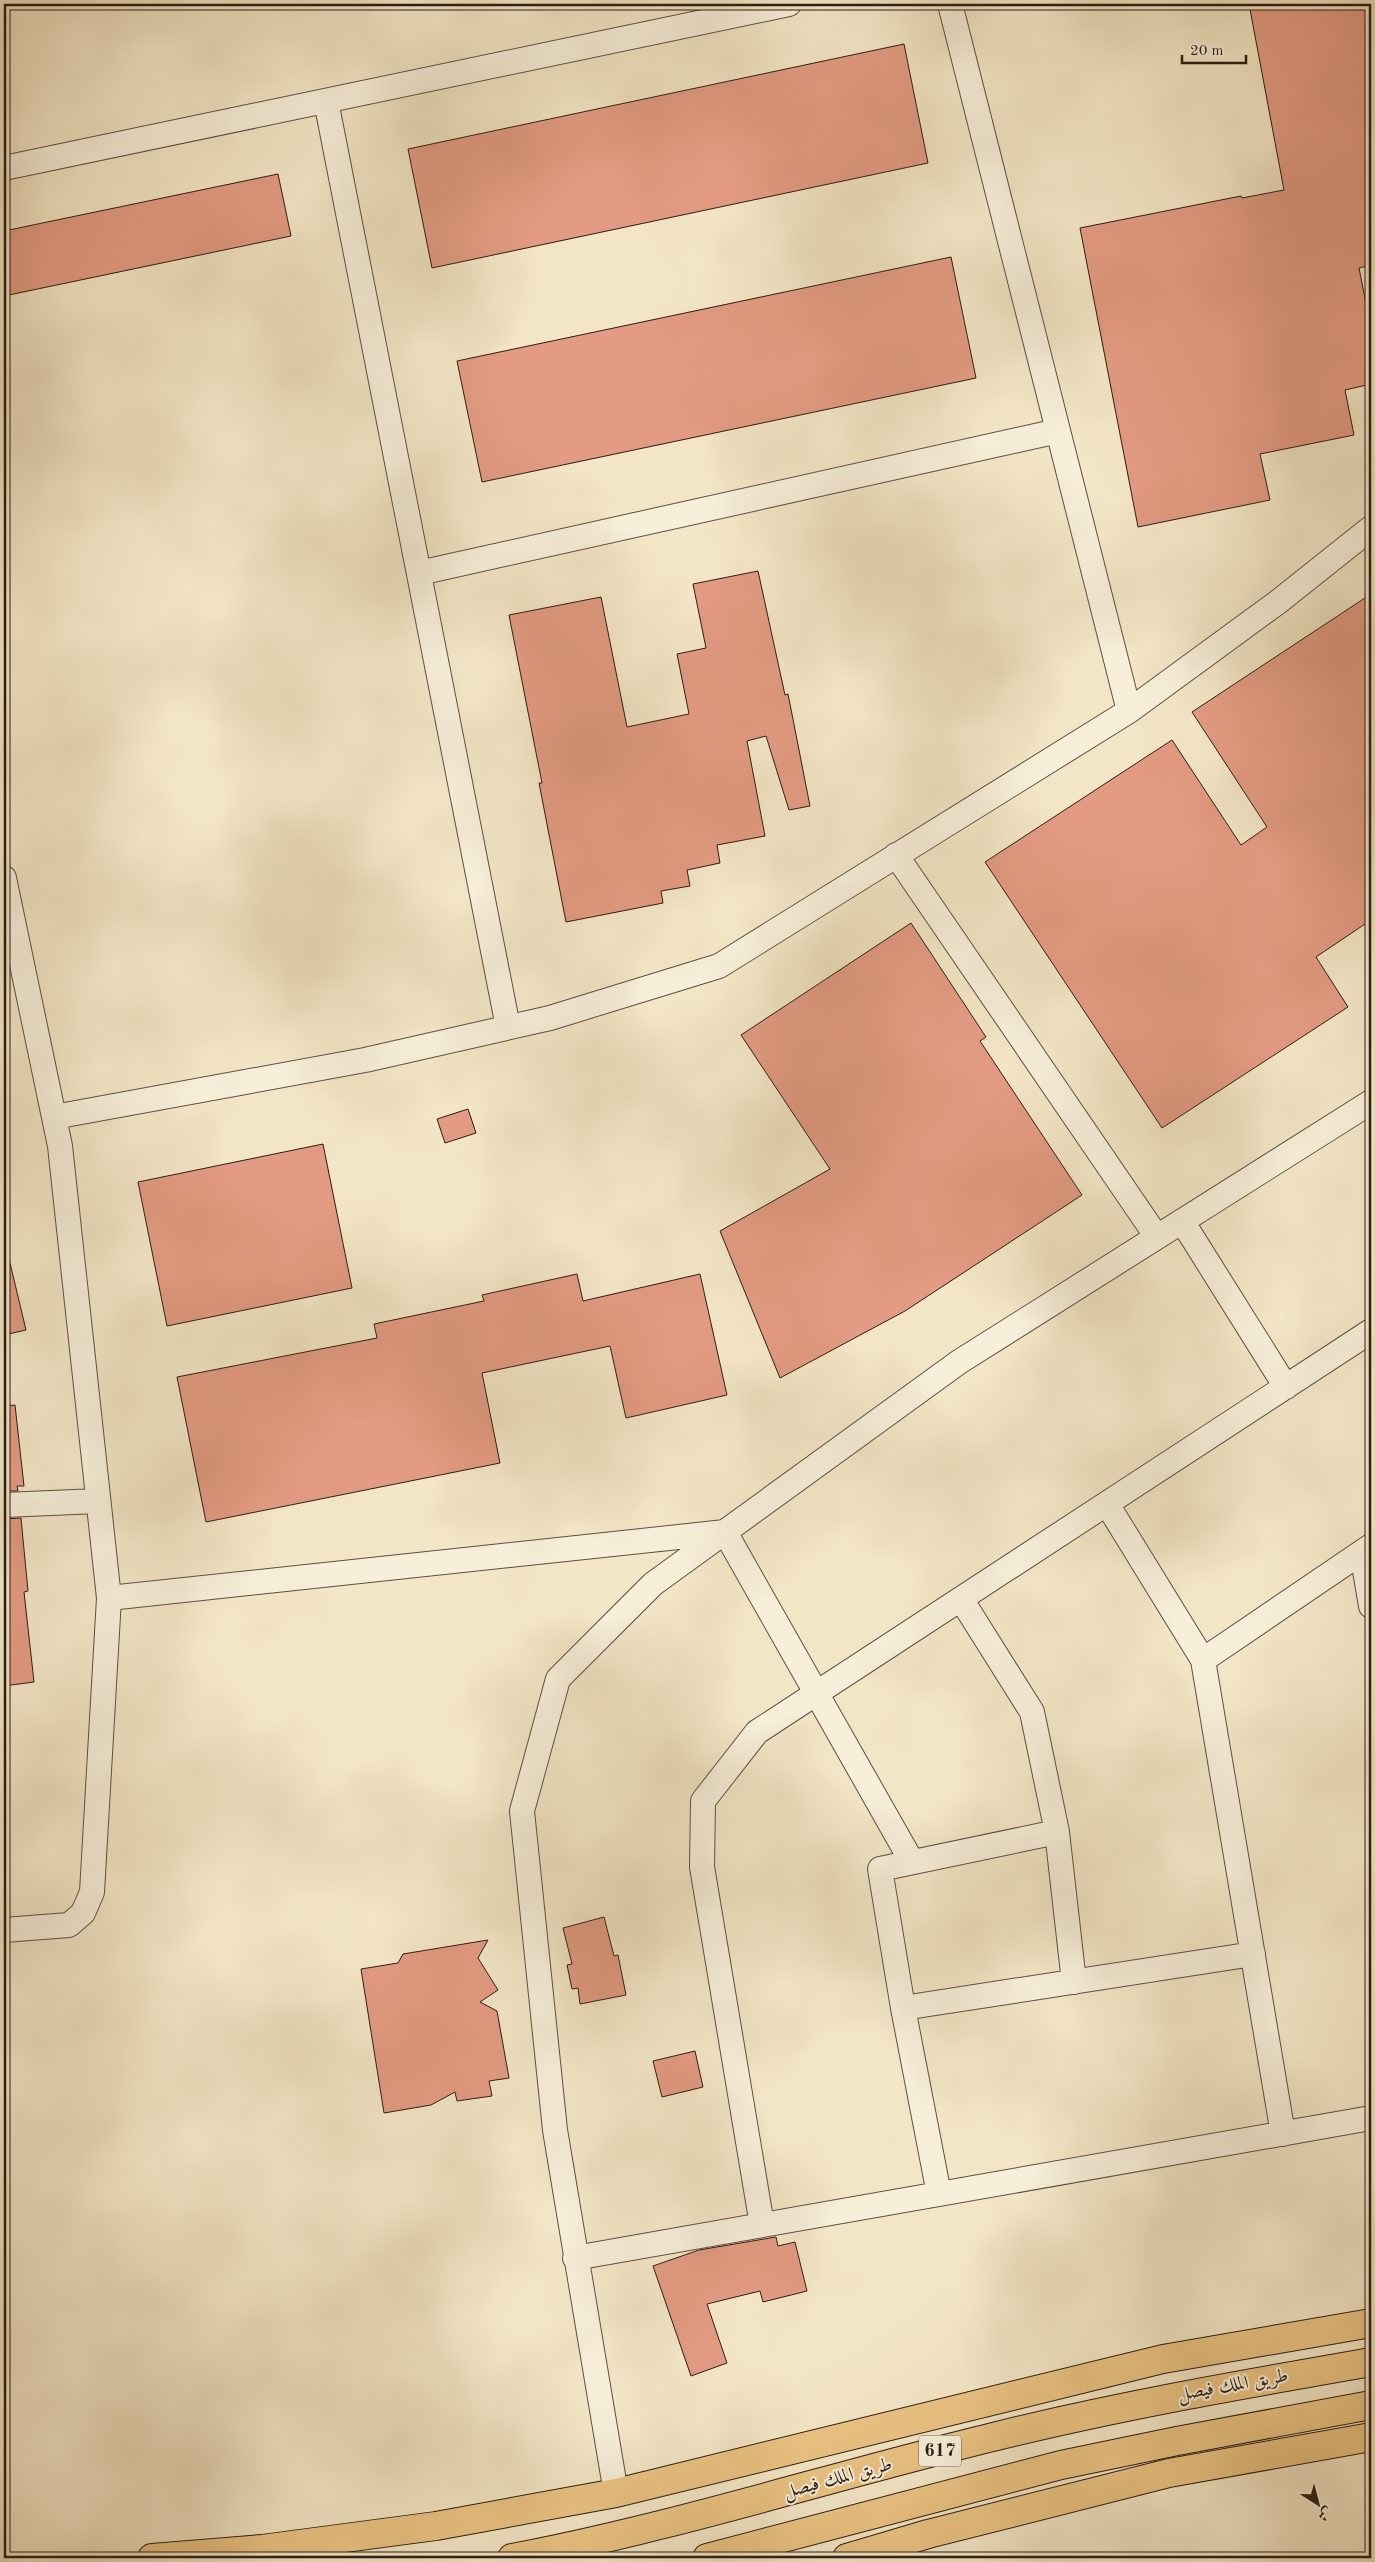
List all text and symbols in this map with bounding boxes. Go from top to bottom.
scale bar [1182,32,1246,64]
text: 20 m [1190,44,1224,59]
street label: طريق الملك فيصل [1176,2367,1290,2407]
road number: 617 [919,2436,961,2466]
street label: طريق الملك فيصل [782,2455,895,2505]
north arrow [1292,2480,1342,2530]
text: ش [1315,2504,1335,2524]

